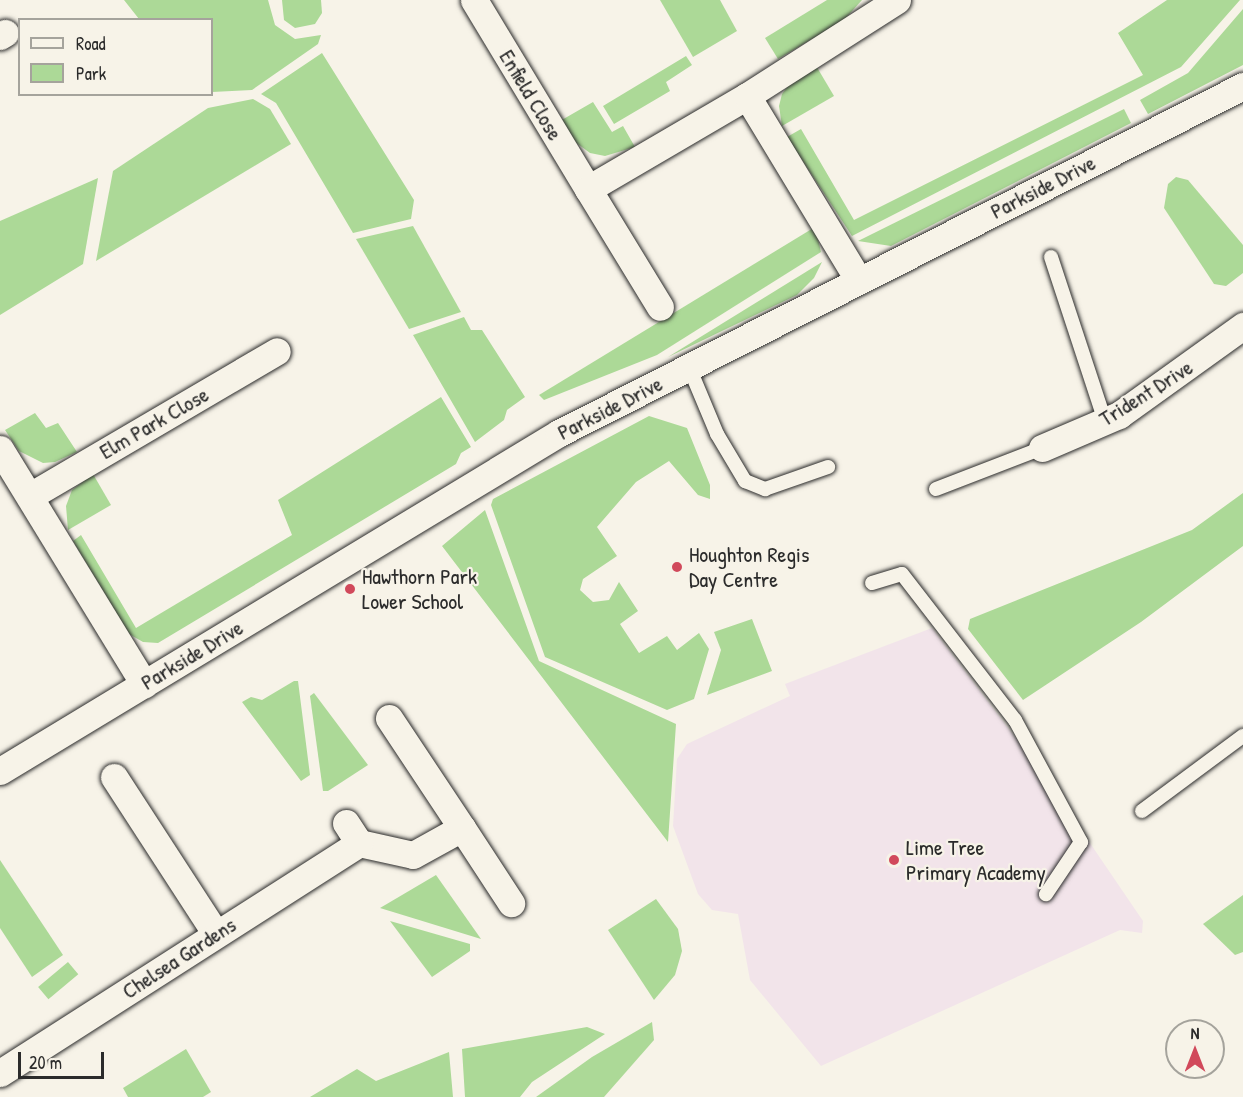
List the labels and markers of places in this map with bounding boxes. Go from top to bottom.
place label: Houghton Regis Day Centre [689,541,809,592]
marker: Houghton Regis Day Centre [670,560,684,574]
place label: Hawthorn Park Lower School [362,563,477,614]
marker: Hawthorn Park Lower School [343,582,357,596]
place label: Lime Tree Primary Academy [906,834,1046,885]
marker: Lime Tree Primary Academy [887,853,901,867]

